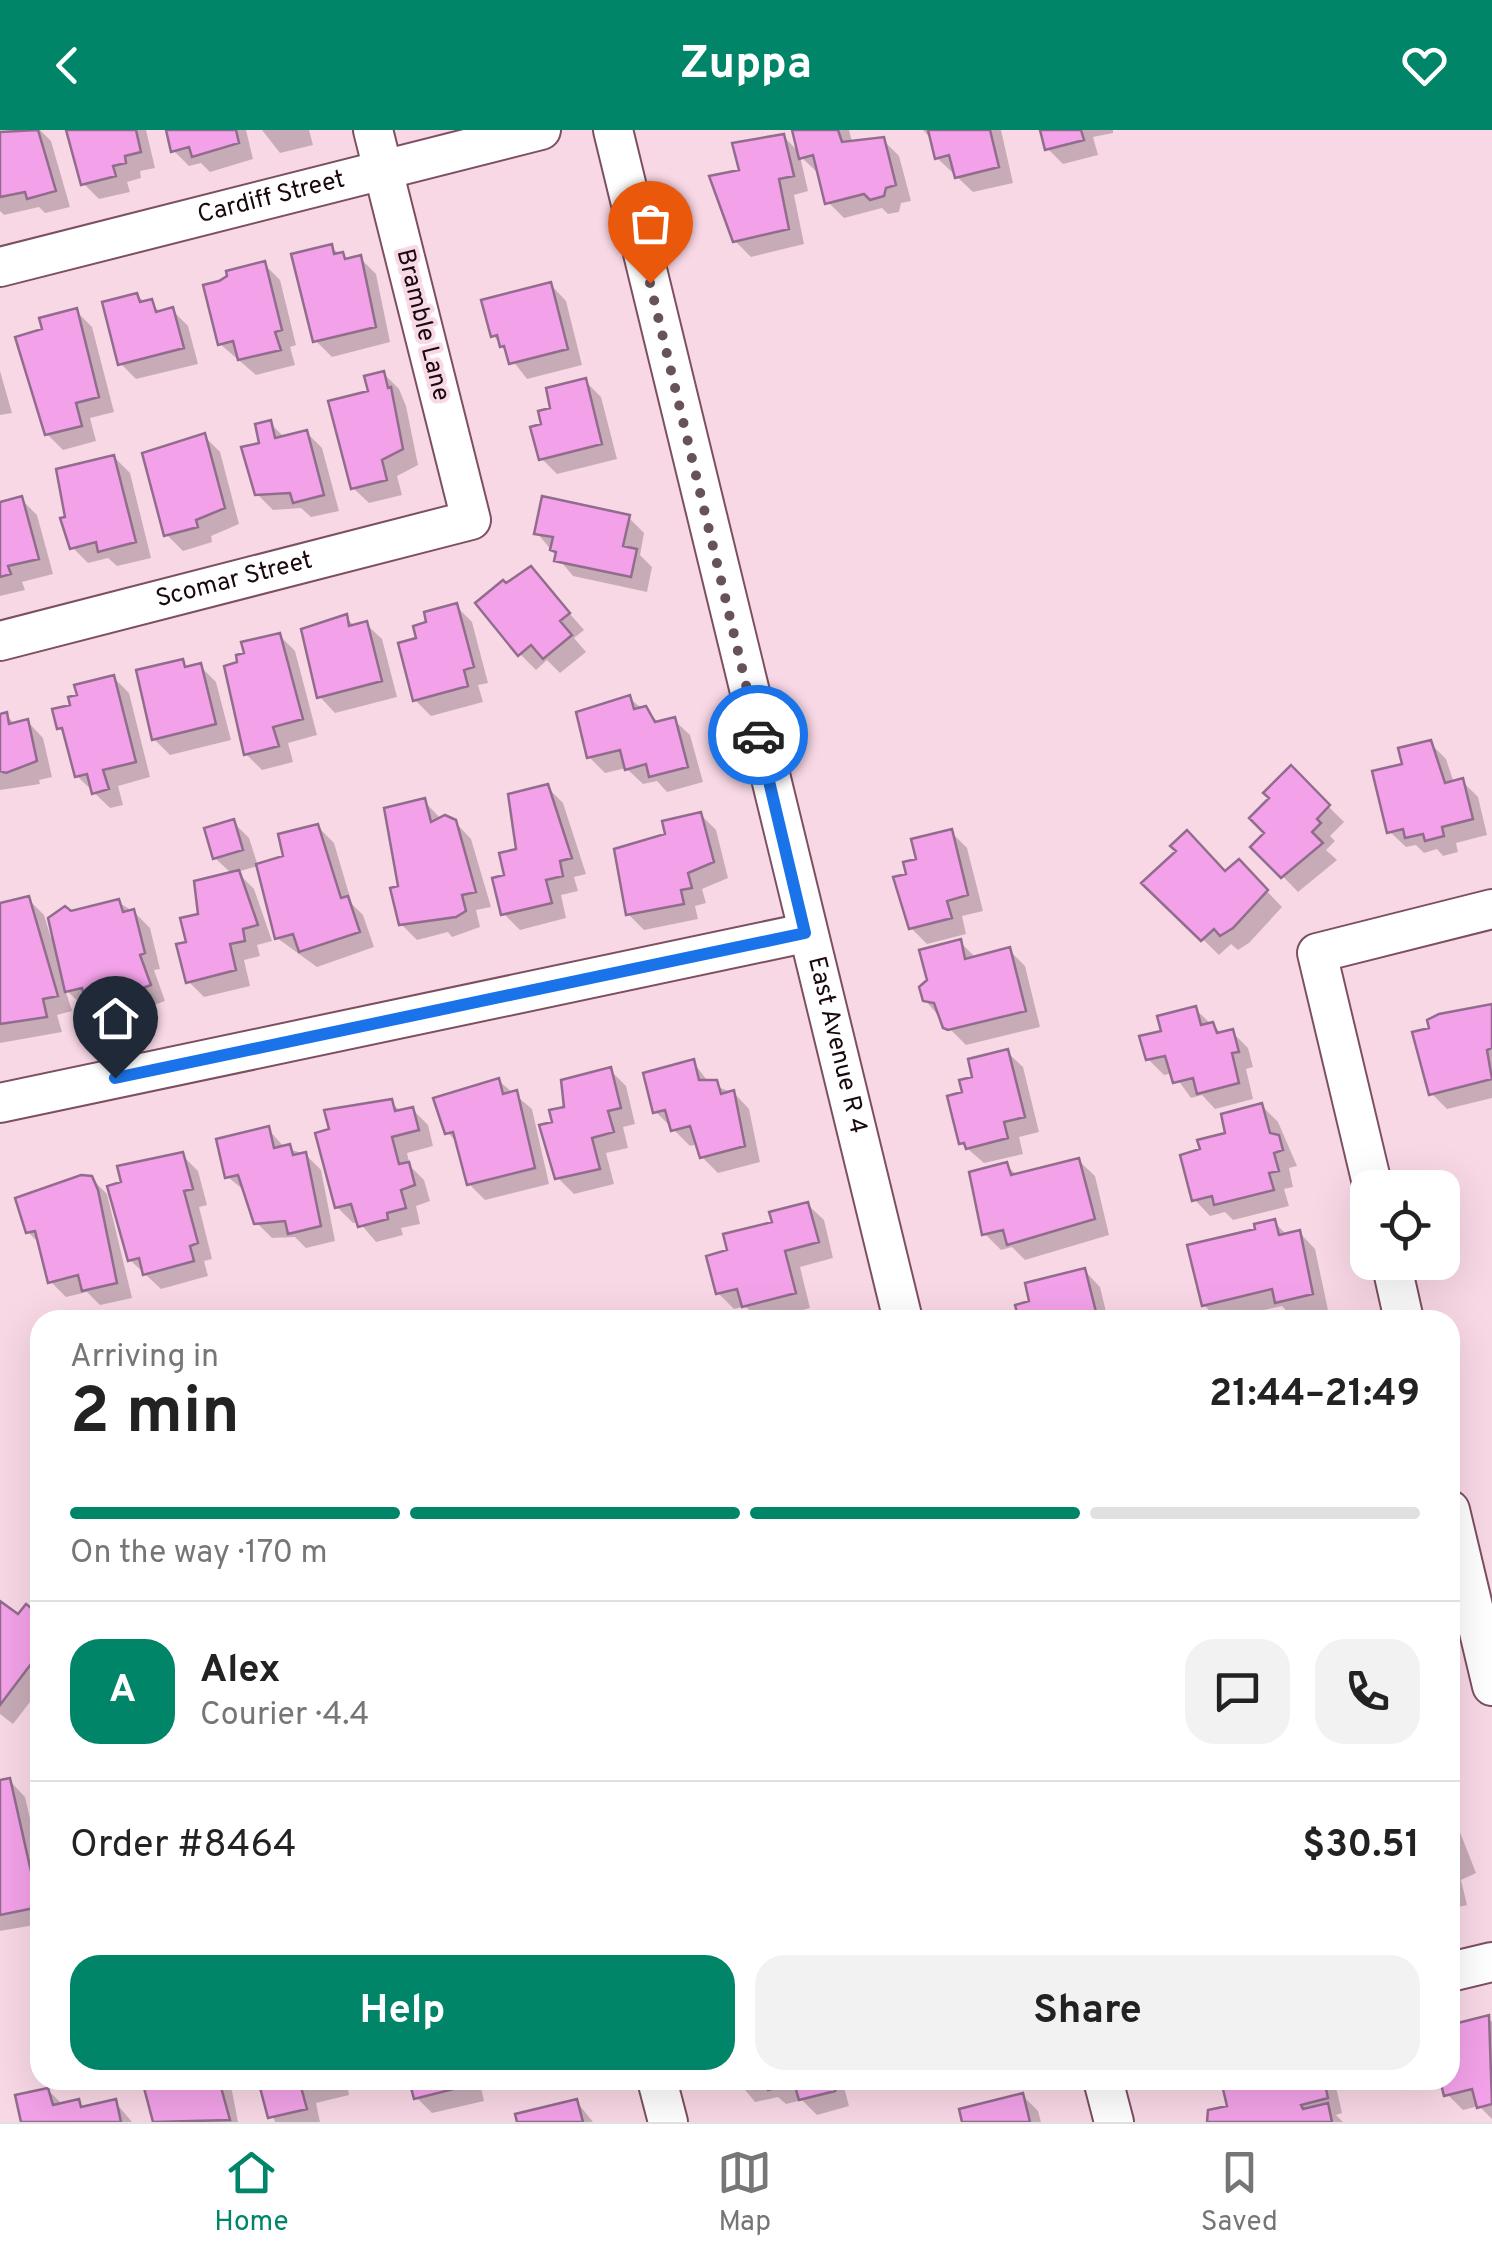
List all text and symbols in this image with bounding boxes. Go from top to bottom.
text: Zuppa [680,37,812,94]
icon: back [40,38,95,93]
icon: heart [1397,38,1452,93]
street label: Cardiff Street [194,164,348,232]
pin [608,181,693,284]
icon: bag [623,196,678,251]
street label: Bramble Lane [388,246,456,404]
street label: Scomar Street [153,545,316,616]
courier [708,685,808,785]
icon: car [731,708,786,763]
street label: East Avenue R 4 [799,953,873,1137]
pin [73,976,158,1079]
icon: home [88,991,143,1046]
map controls [1350,1170,1460,1280]
button: locate [1350,1170,1460,1280]
text: Arriving in [70,1338,219,1378]
text: 21:44–21:49 [1209,1371,1420,1420]
text: 2 min [70,1374,240,1456]
text: On the way · 170 m [70,1534,328,1574]
button: chat [1185,1639,1290,1744]
button: phone [1315,1639,1420,1744]
text: Alex [200,1647,280,1696]
text: A [109,1667,136,1716]
text: Courier · 4.4 [200,1696,369,1736]
text: Order #8464 [70,1822,297,1871]
text: $30.51 [1302,1822,1420,1871]
button: Help [70,1955,735,2070]
button: Share [755,1955,1420,2070]
tab: Home [214,2145,289,2241]
tab: Map [717,2145,772,2241]
tab: Saved [1201,2145,1278,2241]

